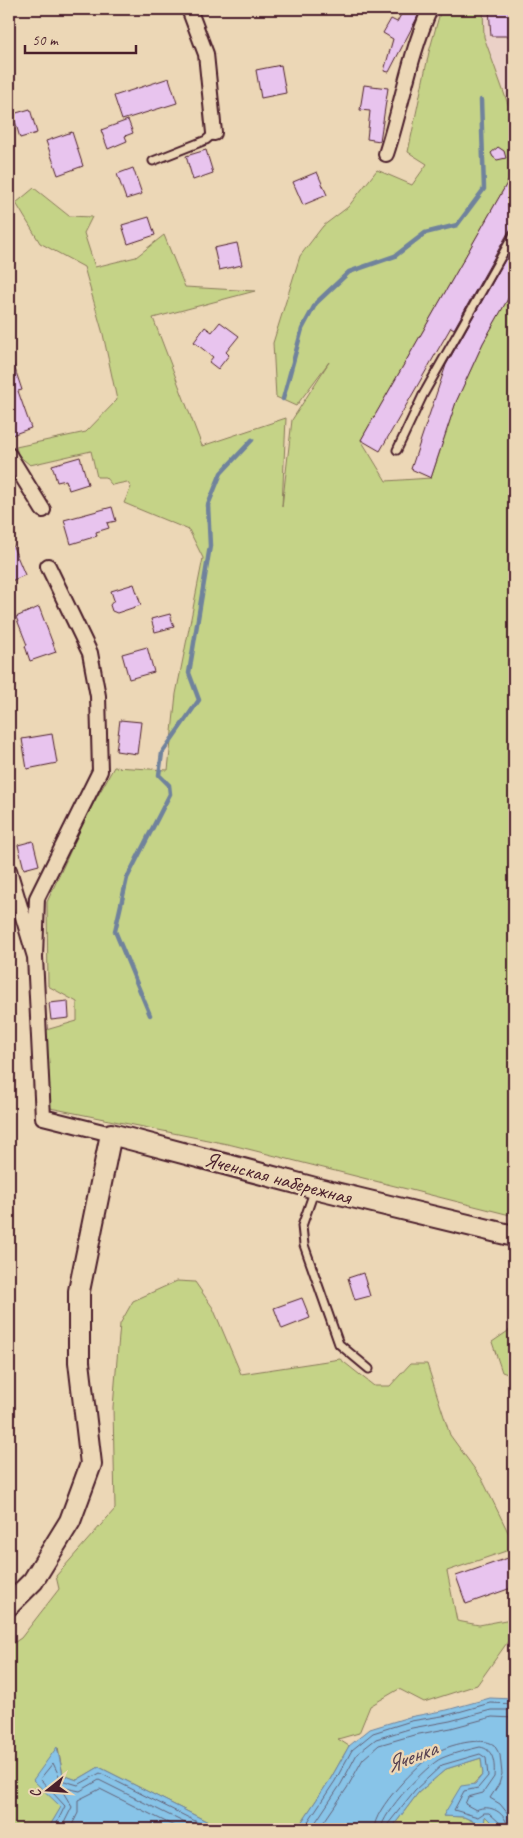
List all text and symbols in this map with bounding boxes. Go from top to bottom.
scale bar [25,22,136,54]
text: 50 m [32,31,59,50]
street label: Яченская набережная [202,1146,355,1210]
water label: Яченка [382,1734,443,1779]
north arrow [22,1766,72,1816]
text: С [26,1786,45,1799]

